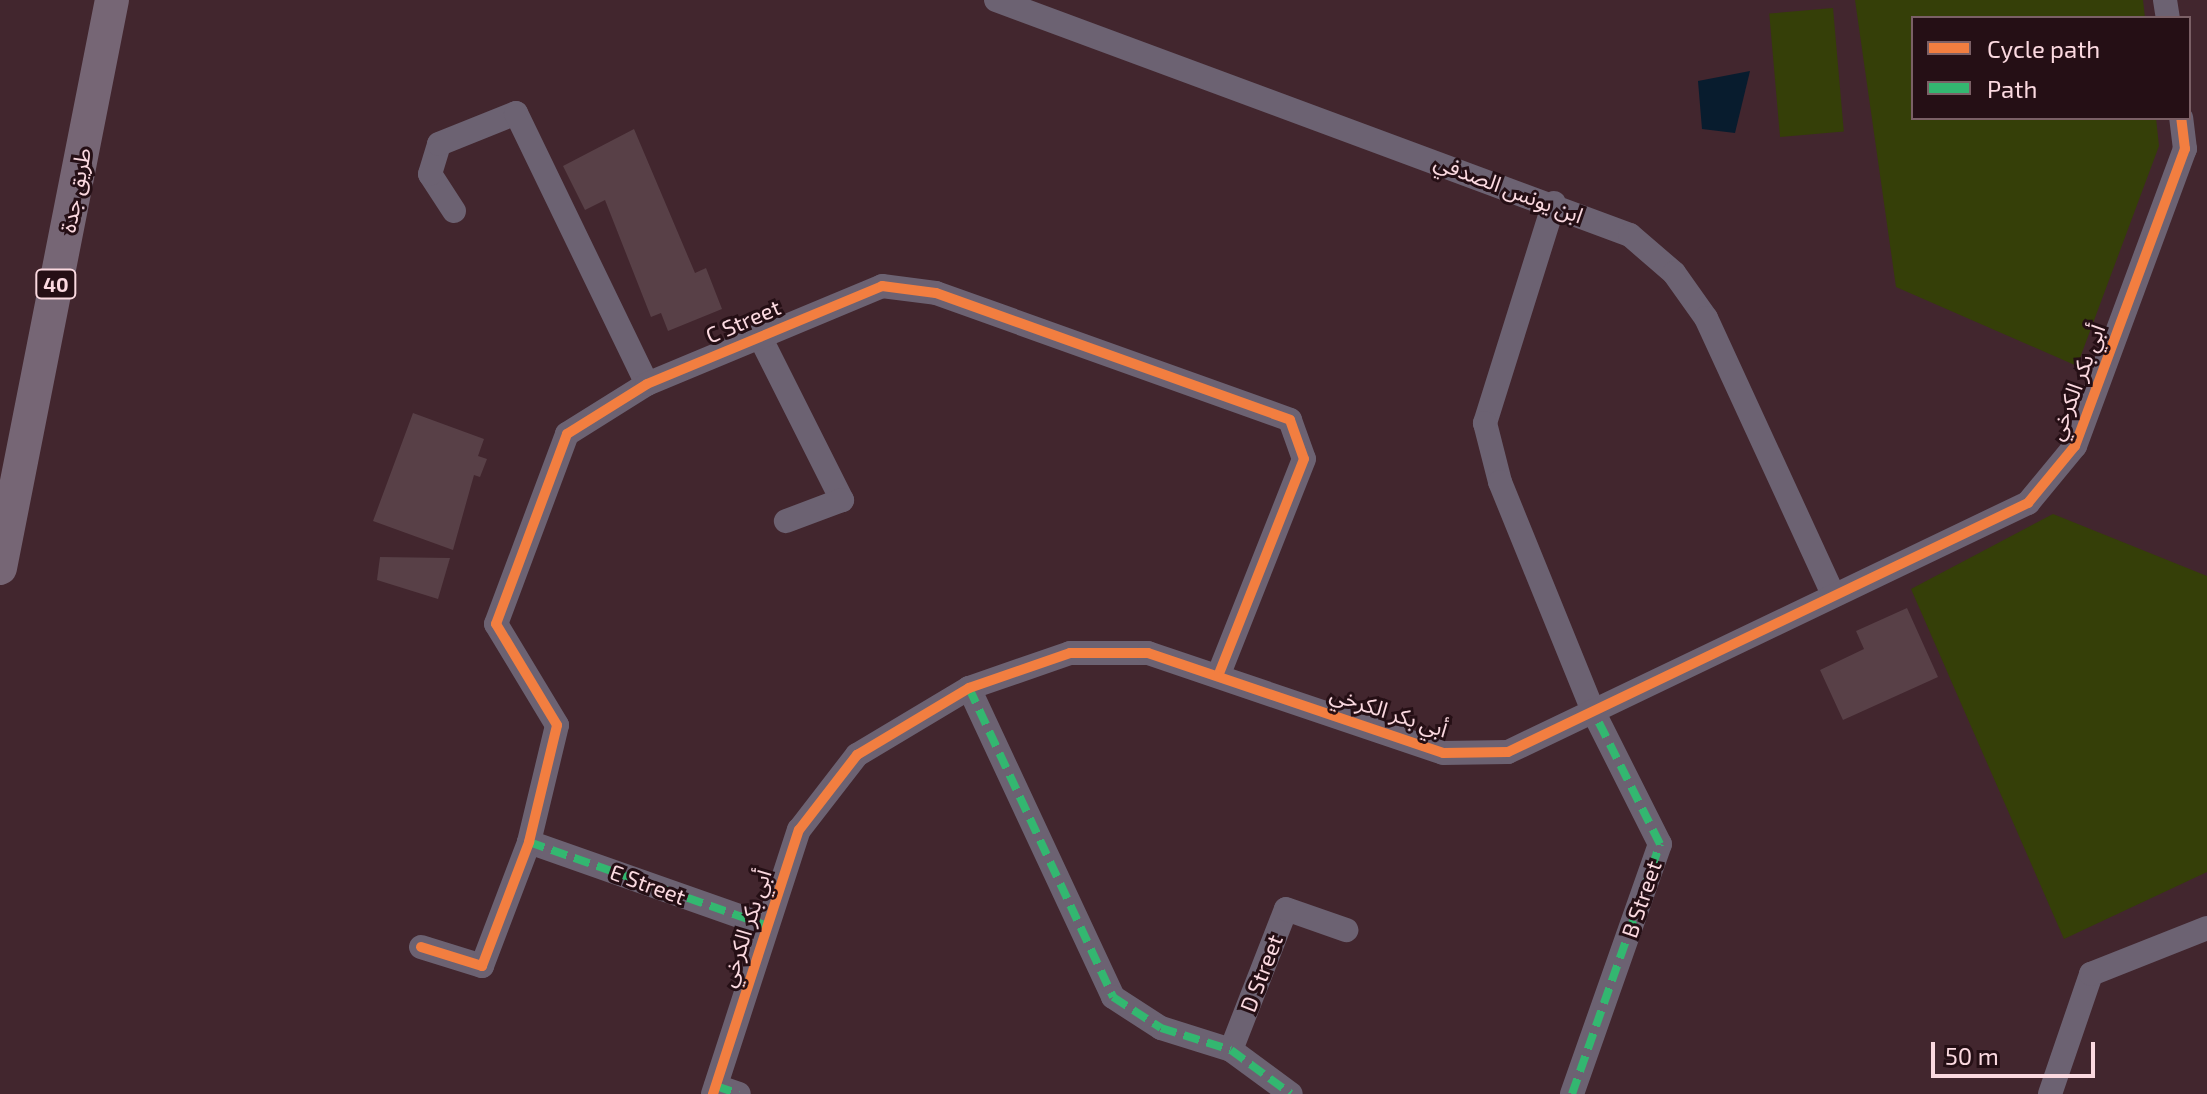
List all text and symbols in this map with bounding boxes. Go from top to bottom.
legend [1911,16,2191,120]
text: Cycle path [1987,34,2100,63]
text: Path [1987,74,2037,103]
street label: طريق جدة [54,145,96,235]
street label: ابن يونس الصدفي [1431,147,1587,229]
road number: 40 [34,268,78,300]
street label: C Street [702,293,784,349]
street label: أبي بكر الكرخي [2042,320,2110,444]
street label: أبي بكر الكرخي [1327,680,1451,742]
street label: B Street [1616,857,1666,941]
street label: E Street [607,858,689,910]
street label: أبي بكر الكرخي [714,866,776,990]
street label: D Street [1234,931,1288,1015]
scale bar [1935,1026,2099,1076]
text: 50 m [1945,1041,1999,1070]

